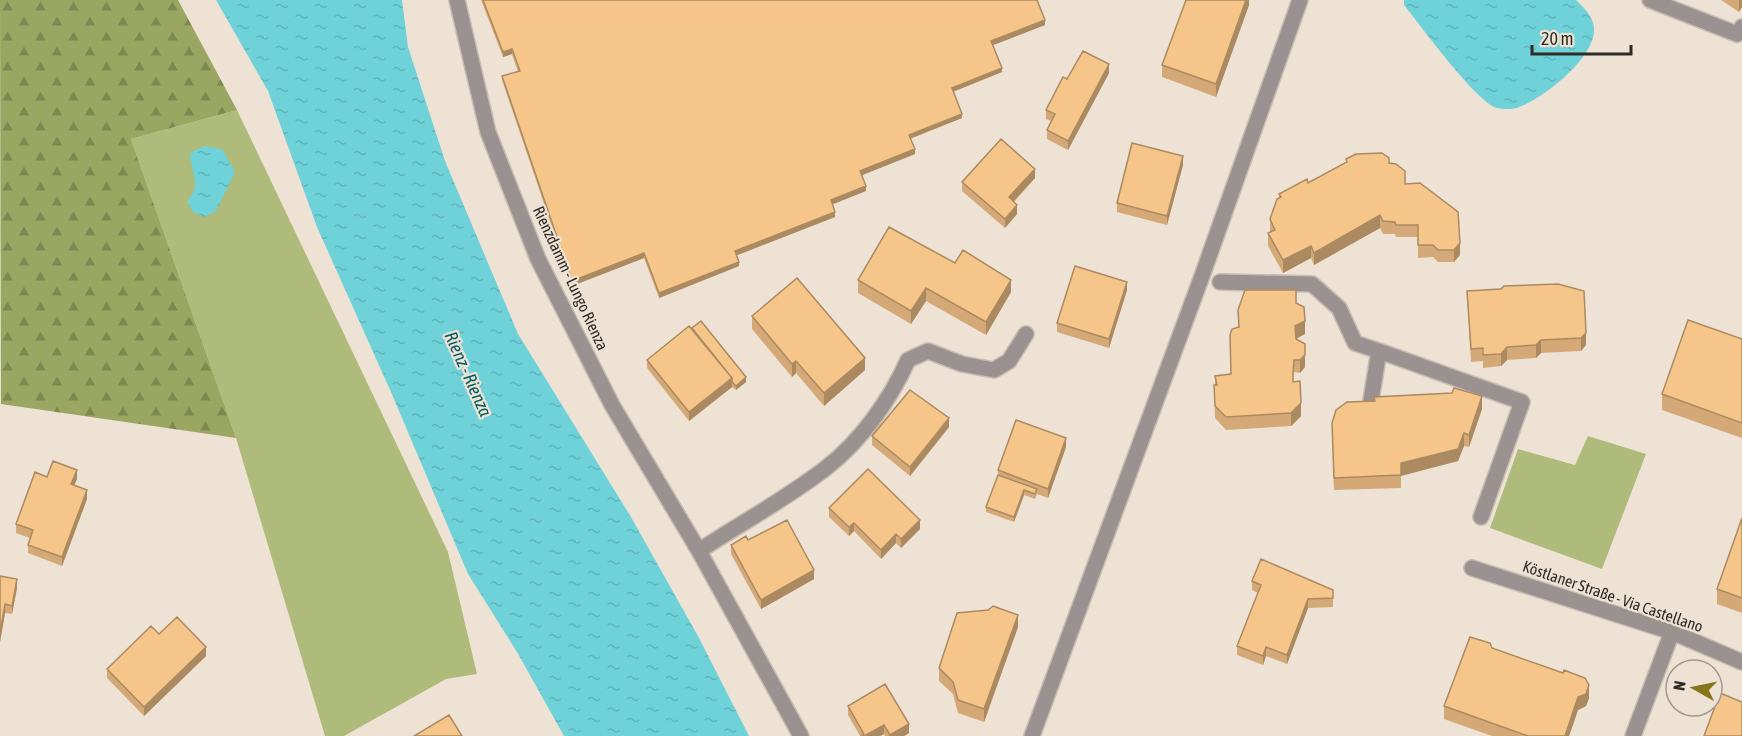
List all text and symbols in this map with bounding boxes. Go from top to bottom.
scale bar [1532,18,1631,56]
text: 20 m [1541,28,1573,49]
street label: Rienzdamm - Lungo Rienza [529,203,612,353]
water label: Rienz - Rienza [440,328,497,420]
street label: Köstlaner Straße - Via Castellano [1520,557,1706,635]
north arrow [1664,658,1724,718]
text: N [1670,680,1689,692]

